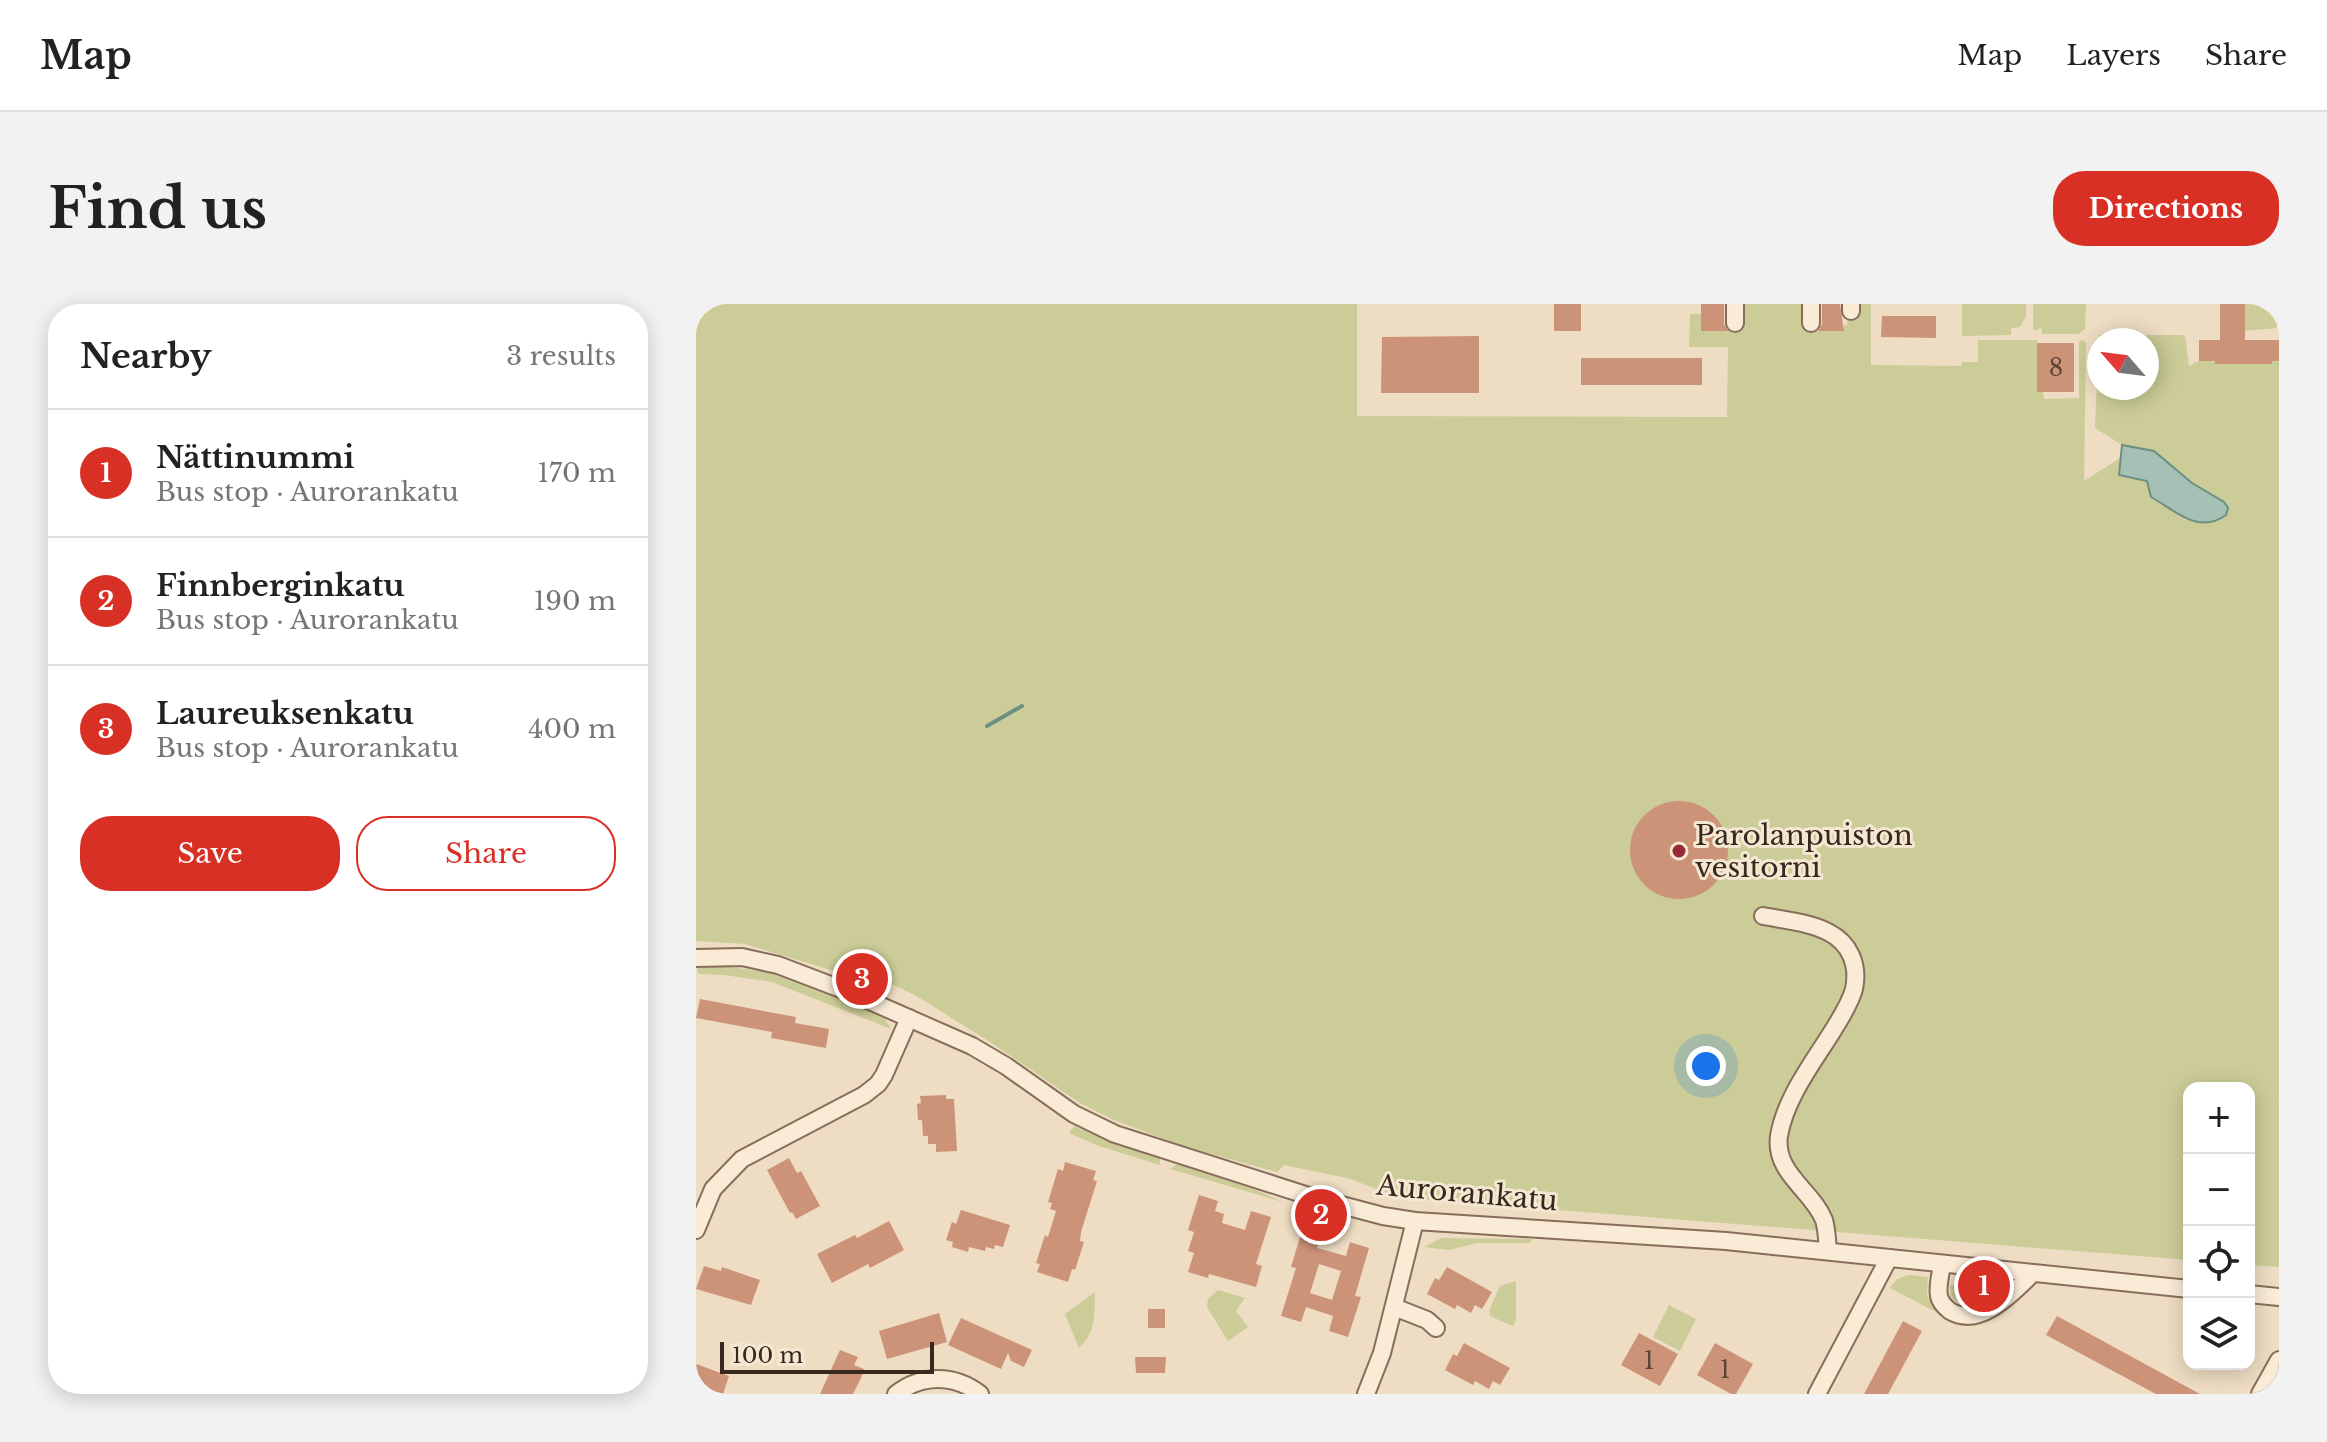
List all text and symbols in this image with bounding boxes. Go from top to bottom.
text: Map [40,32,132,79]
text: Map [1957,38,2022,73]
text: Layers [2066,38,2161,73]
text: Share [2205,38,2287,73]
button: Directions [2053,171,2279,246]
text: Find us [48,174,267,243]
north arrow [2087,328,2159,400]
text: Nearby [80,335,212,377]
text: 3 results [506,340,616,372]
house number: 8 [2049,353,2063,382]
text: Nättinummi [156,439,354,476]
text: 1 [100,457,112,489]
text: 170 m [537,457,616,489]
text: Bus stop · Aurorankatu [156,476,459,508]
text: Finnberginkatu [156,567,405,604]
text: 2 [98,585,114,617]
text: 190 m [534,585,616,617]
text: Bus stop · Aurorankatu [156,604,459,636]
text: Laureuksenkatu [156,695,414,732]
text: 3 [98,713,114,745]
text: 400 m [528,713,616,745]
text: Bus stop · Aurorankatu [156,732,459,764]
button: Save [80,816,340,891]
button: Share [356,816,616,891]
place label: Parolanpuiston vesitorni [1695,818,1913,885]
marker: Parolanpuiston vesitorni [1670,842,1688,860]
pin: 3 [836,949,888,1009]
your location [1686,1046,1726,1086]
map controls [2183,1082,2255,1370]
button: + [2183,1082,2255,1154]
button: − [2183,1154,2255,1226]
street label: Aurorankatu [1374,1168,1559,1218]
pin: 2 [1295,1185,1347,1245]
button: locate [2183,1226,2255,1298]
pin: 1 [1958,1256,2010,1316]
button: layers [2183,1298,2255,1370]
scale bar [720,1338,934,1374]
text: 100 m [732,1342,803,1369]
house number: 1 [1644,1346,1654,1375]
house number: 1 [1720,1355,1730,1384]

